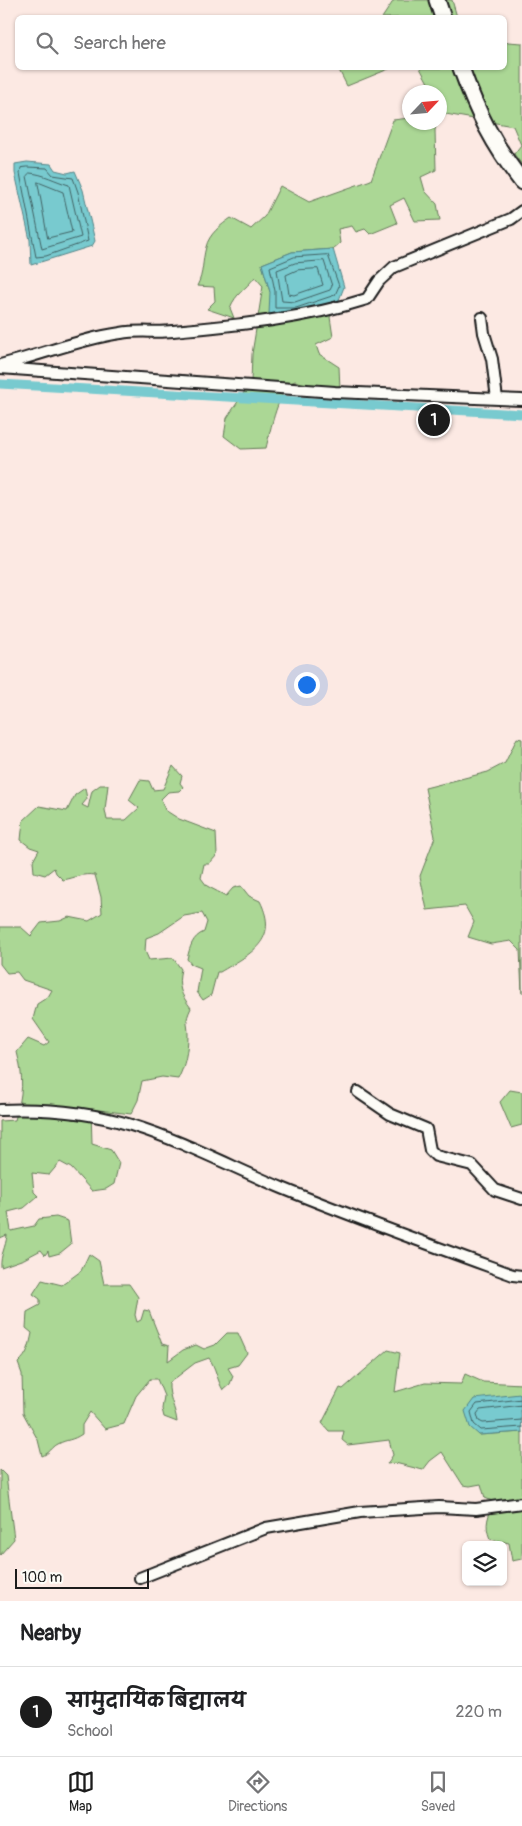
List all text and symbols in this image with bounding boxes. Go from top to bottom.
search box [15,15,507,70]
icon: search [33,29,61,57]
text: Search here [73,31,166,55]
north arrow [402,85,447,130]
pin: 1 [418,401,450,439]
your location [294,672,320,698]
map controls [462,1541,507,1586]
button: layers [462,1541,507,1586]
scale bar [15,1566,149,1589]
text: 100 m [22,1569,62,1586]
text: Nearby [20,1620,81,1647]
text: सामुदायिक बिद्यालय [67,1689,246,1713]
text: 1 [33,1702,39,1722]
text: 220 m [456,1702,502,1722]
text: School [67,1721,113,1741]
tab: Map [67,1768,95,1815]
tab: Directions [228,1768,287,1815]
tab: Saved [421,1768,455,1815]

